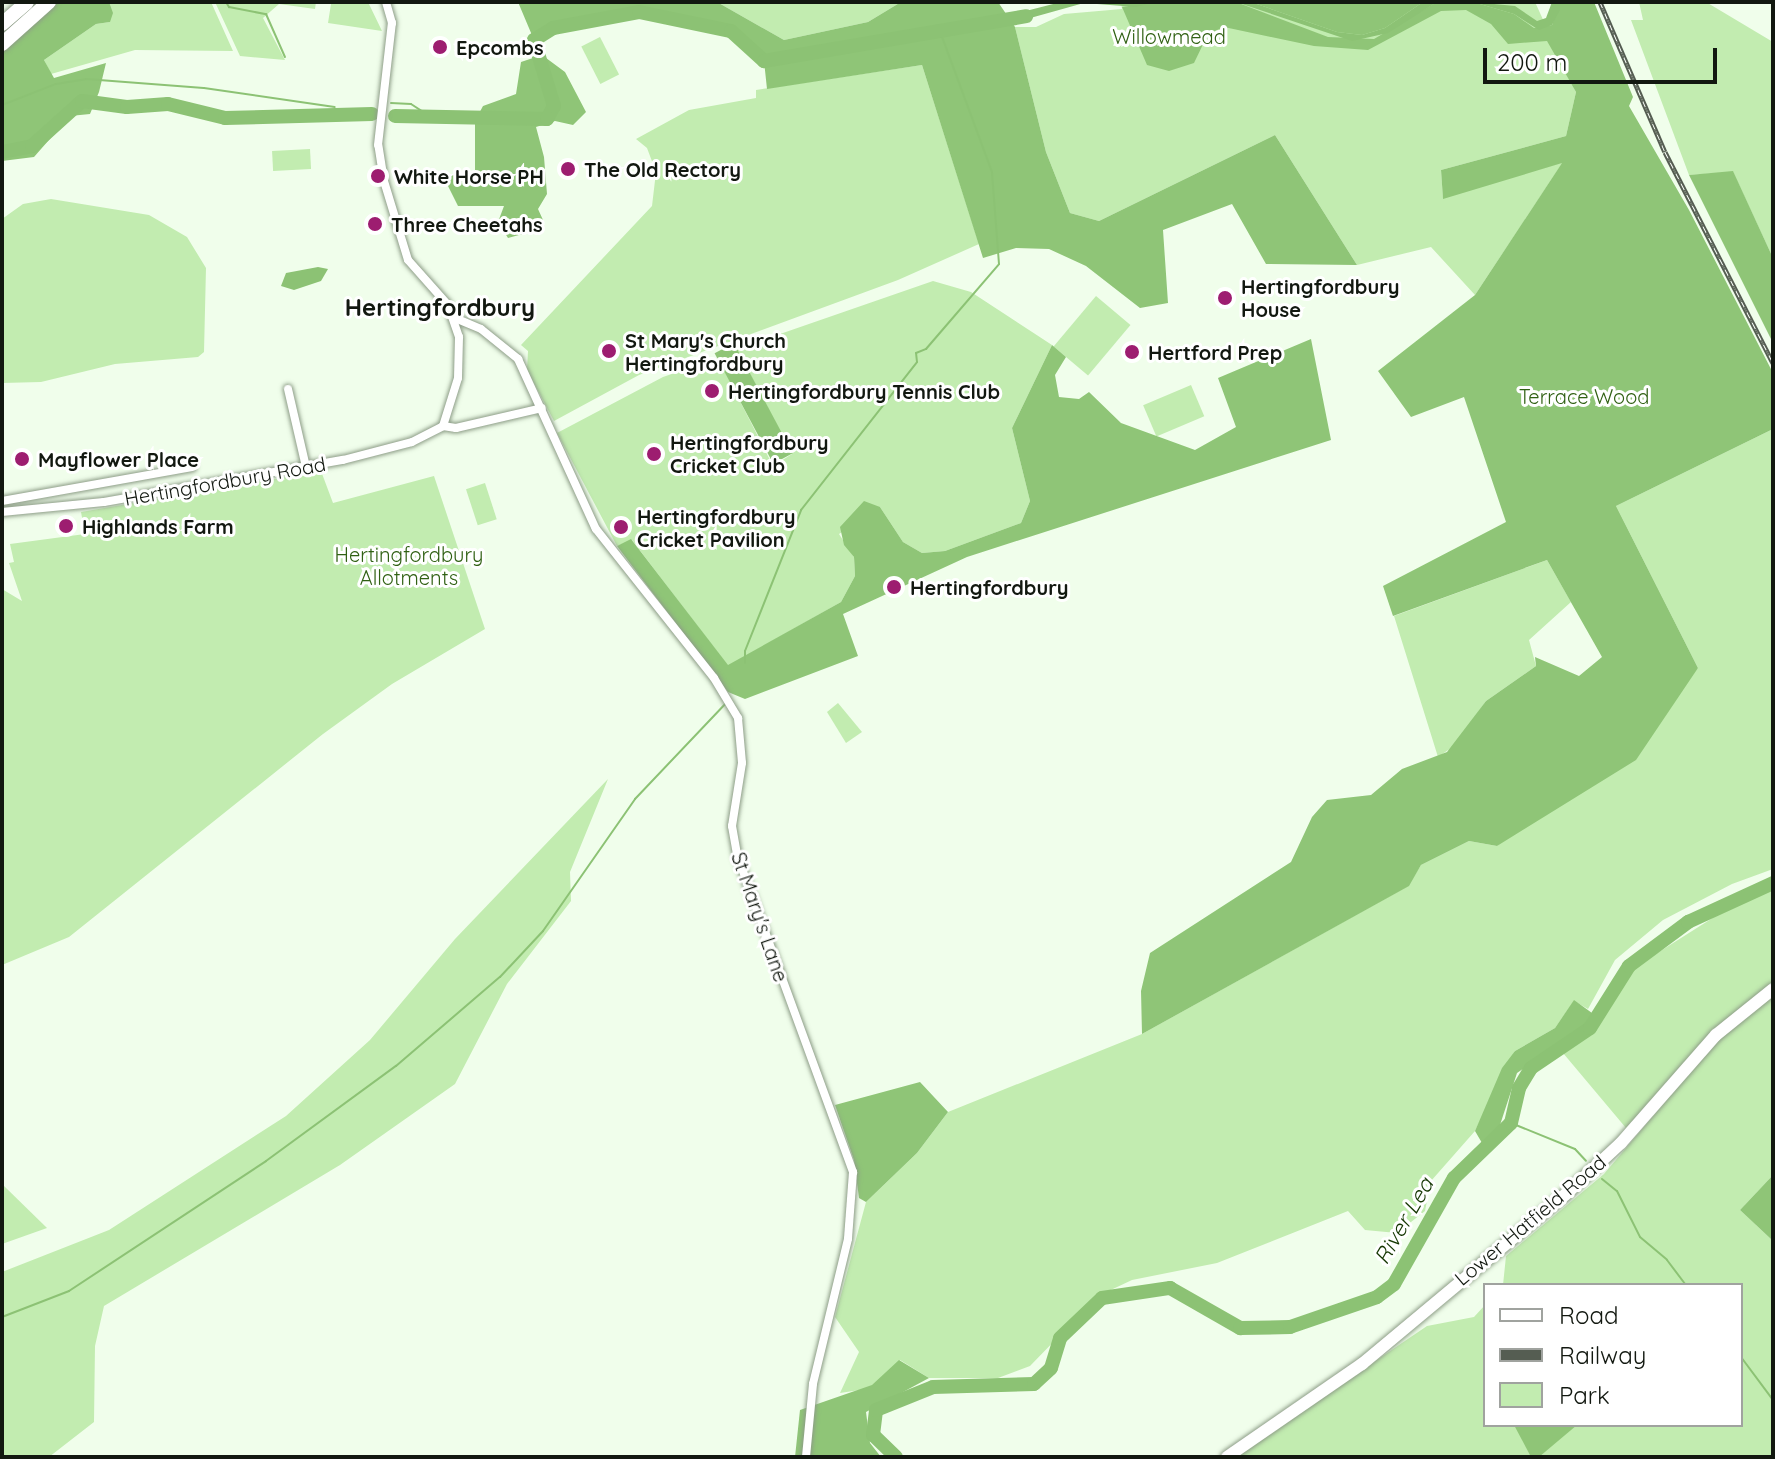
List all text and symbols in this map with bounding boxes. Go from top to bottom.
park label: Willowmead [1112,24,1226,48]
scale bar [1487,32,1721,82]
place label: Epcombs [456,35,544,59]
marker: Epcombs [431,38,449,56]
text: 200 m [1497,47,1567,77]
place label: The Old Rectory [584,157,741,181]
marker: The Old Rectory [559,160,577,178]
place label: White Horse PH [394,164,544,188]
marker: White Horse PH [369,167,387,185]
place label: Three Cheetahs [391,212,543,236]
marker: Three Cheetahs [366,215,384,233]
place label: Hertingfordbury House [1241,274,1400,321]
marker: Hertingfordbury House [1216,289,1234,307]
district label: Hertingfordbury [345,294,535,322]
place label: St Mary's Church Hertingfordbury [625,328,786,375]
place label: Hertford Prep [1148,340,1282,364]
marker: St Mary's Church Hertingfordbury [600,342,618,360]
marker: Hertford Prep [1123,343,1141,361]
place label: Hertingfordbury Tennis Club [728,379,1000,403]
marker: Hertingfordbury Tennis Club [703,382,721,400]
park label: Terrace Wood [1519,384,1649,408]
place label: Hertingfordbury Cricket Club [670,430,829,477]
marker: Hertingfordbury Cricket Club [645,445,663,463]
place label: Mayflower Place [38,447,199,471]
marker: Mayflower Place [13,450,31,468]
street label: Hertingfordbury Road [122,451,328,511]
place label: Hertingfordbury Cricket Pavilion [637,504,796,551]
place label: Highlands Farm [82,514,234,538]
marker: Highlands Farm [57,517,75,535]
marker: Hertingfordbury Cricket Pavilion [612,518,630,536]
park label: Hertingfordbury Allotments [335,542,483,589]
place label: Hertingfordbury [910,575,1069,599]
marker: Hertingfordbury [885,578,903,596]
street label: St Mary's Lane [727,849,793,985]
street label: Lower Hatfield Road [1450,1150,1610,1290]
water label: River Lea [1369,1173,1439,1269]
legend [1483,1283,1743,1427]
text: Road [1559,1300,1619,1330]
text: Railway [1559,1340,1646,1370]
text: Park [1559,1380,1610,1410]

